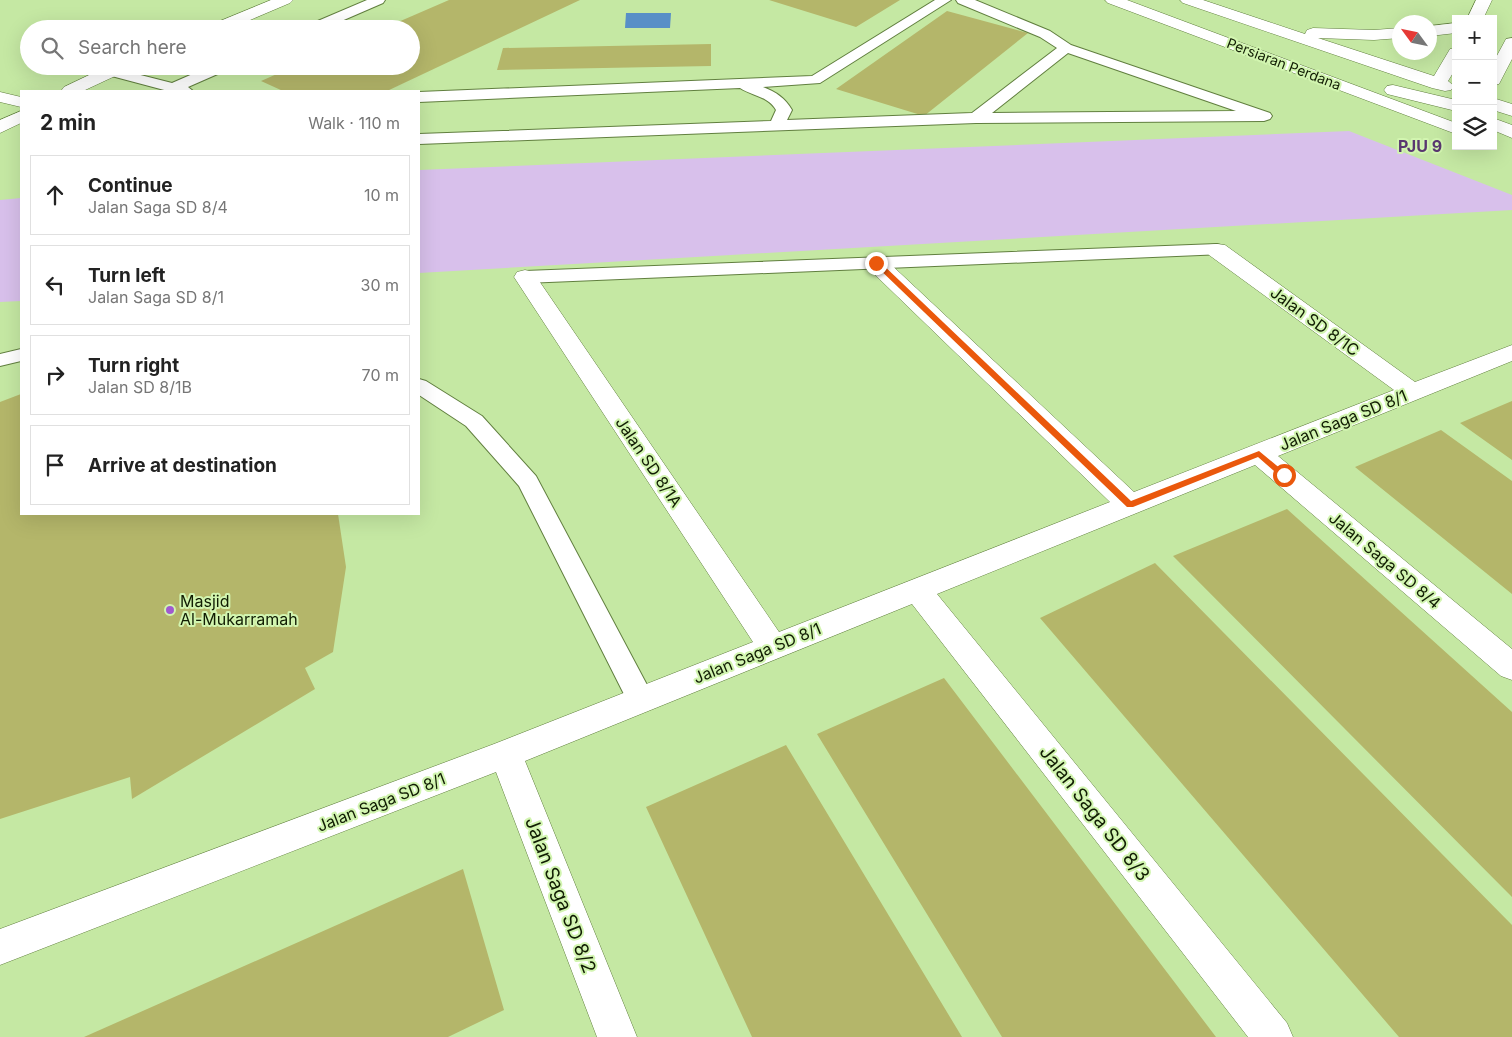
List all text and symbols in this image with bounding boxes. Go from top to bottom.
north arrow [1392,15,1437,60]
map controls [1452,15,1497,150]
button: + [1452,15,1497,60]
search box [20,20,420,75]
icon: search [38,34,66,62]
street label: Persiaran Perdana [1225,34,1344,93]
text: Search here [78,36,187,59]
button: − [1452,60,1497,105]
button: layers [1452,105,1497,150]
text: 2 min [40,110,96,135]
text: Walk · 110 m [308,113,400,133]
district label: PJU 9 [1398,136,1442,156]
text: Continue [88,174,173,197]
icon: ahead [41,181,69,209]
text: 10 m [364,185,399,205]
text: Jalan Saga SD 8/4 [88,197,228,217]
route end [865,252,888,275]
text: Turn left [88,264,166,287]
icon: left [41,271,69,299]
text: 30 m [361,275,399,295]
street label: Jalan SD 8/1C [1267,282,1363,360]
text: Jalan Saga SD 8/1 [88,287,224,307]
text: Turn right [88,354,179,377]
icon: right [41,361,69,389]
text: 70 m [362,365,399,385]
text: Jalan SD 8/1B [88,377,192,397]
street label: Jalan Saga SD 8/1 [1276,385,1410,455]
street label: Jalan SD 8/1A [612,413,686,511]
icon: arrive [41,451,69,479]
text: Arrive at destination [88,454,277,477]
route start [1273,464,1296,487]
street label: Jalan Saga SD 8/4 [1325,507,1445,613]
place label: Masjid Al-Mukarramah [180,591,298,629]
marker: Masjid Al-Mukarramah [164,604,176,616]
street label: Jalan Saga SD 8/1 [690,618,824,688]
street label: Jalan Saga SD 8/3 [1035,741,1155,886]
street label: Jalan Saga SD 8/1 [314,768,448,836]
street label: Jalan Saga SD 8/2 [520,814,601,976]

